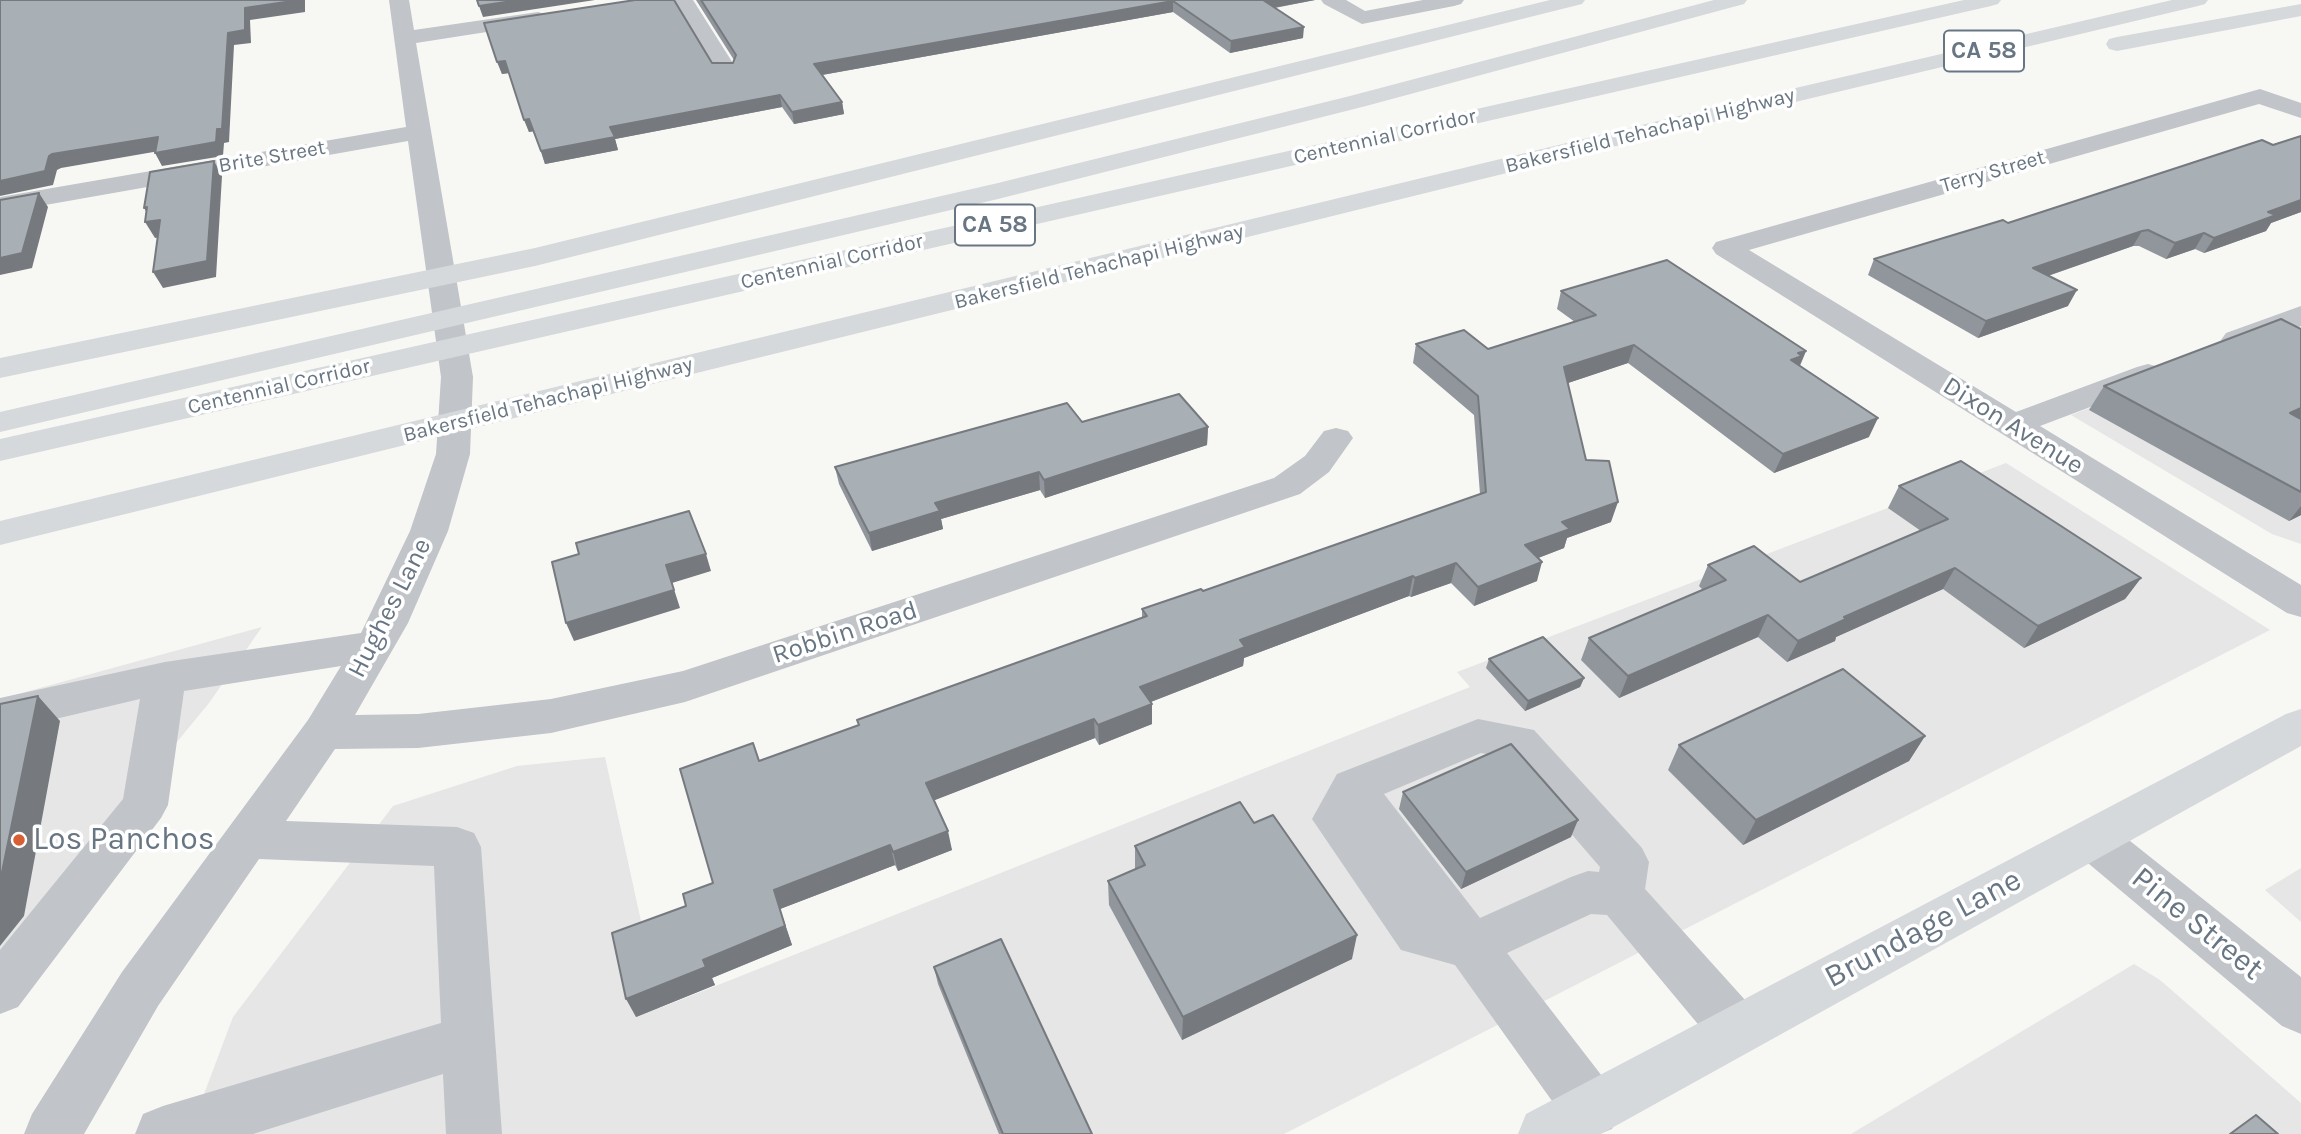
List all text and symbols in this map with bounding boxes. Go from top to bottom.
road number: CA 58 [1944,31,2024,72]
street label: Bakersfield Tehachapi Highway [1503,83,1797,179]
street label: Centennial Corridor [1291,104,1479,170]
street label: Brite Street [217,135,327,179]
street label: Terry Street [1938,145,2048,199]
road number: CA 58 [955,205,1035,246]
street label: Bakersfield Tehachapi Highway [952,219,1246,315]
street label: Centennial Corridor [738,229,926,295]
street label: Bakersfield Tehachapi Highway [401,352,695,448]
street label: Centennial Corridor [185,354,373,420]
street label: Dixon Avenue [1937,370,2089,482]
street label: Hughes Lane [342,533,438,683]
street label: Robbin Road [769,595,921,671]
place label: Los Panchos [33,821,215,859]
marker: Los Panchos [11,832,27,848]
street label: Pine Street [2123,859,2271,989]
street label: Brundage Lane [1818,861,2028,997]

